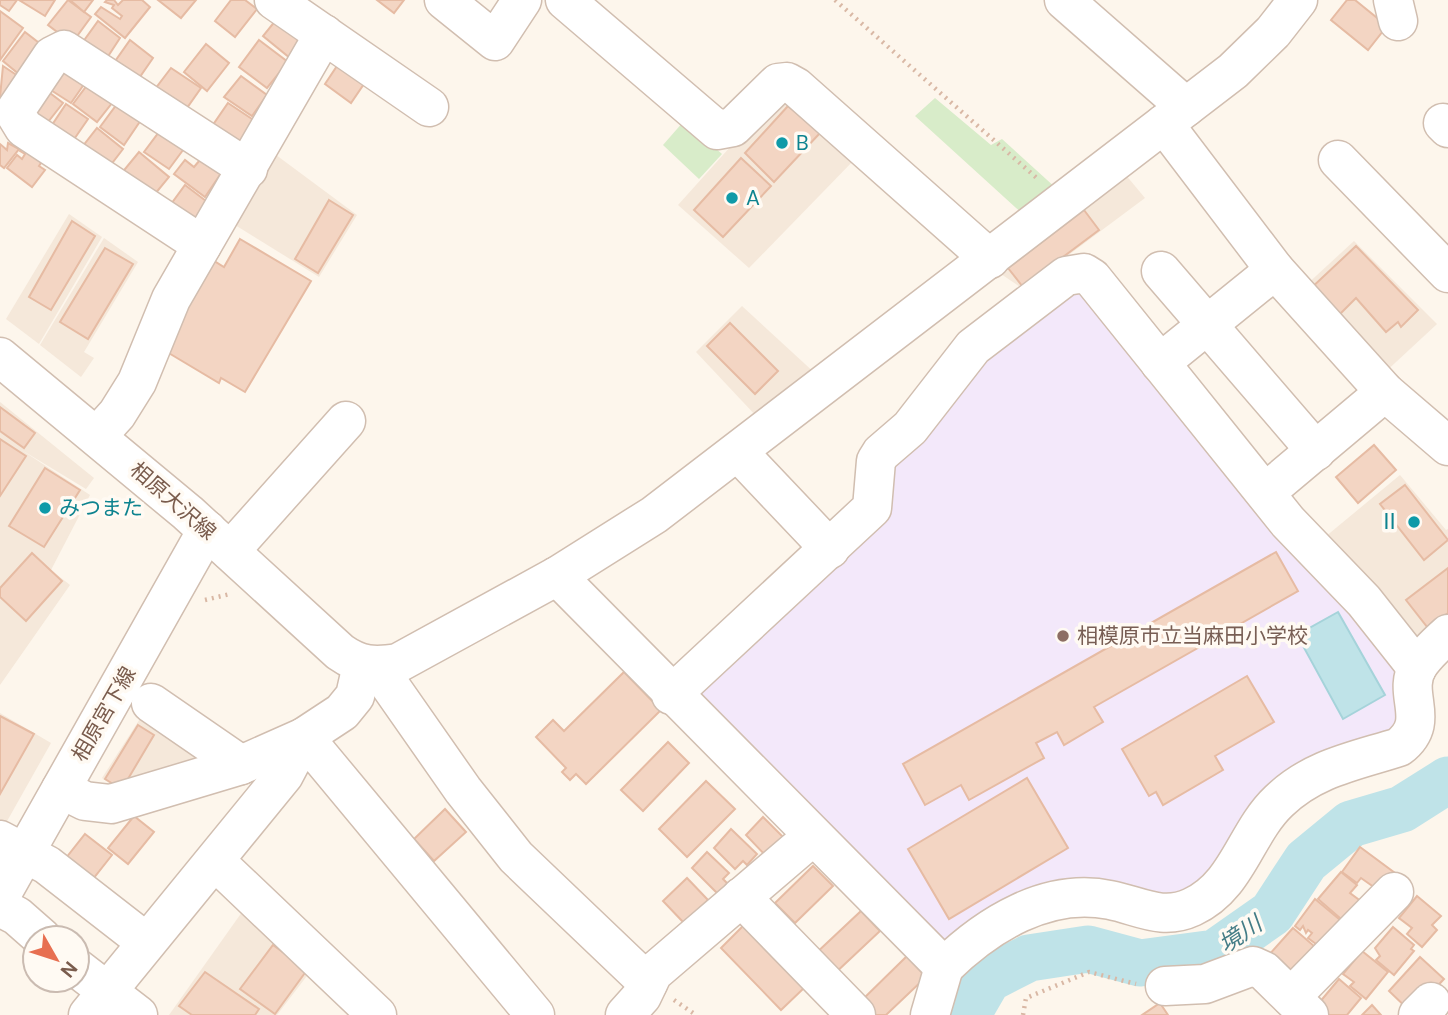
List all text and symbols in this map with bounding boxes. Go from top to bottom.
place label: B [796,129,809,157]
marker: B [774,135,790,151]
place label: A [746,184,760,212]
marker: A [724,190,740,206]
street label: 相原大沢線 [124,456,222,546]
place label: みつまた [59,494,143,522]
marker: みつまた [37,500,53,516]
place label: Ⅱ [1379,508,1400,536]
marker: Ⅱ [1406,514,1422,530]
place label: 相模原市立当麻田小学校 [1077,622,1308,650]
marker: 相模原市立当麻田小学校 [1055,628,1071,644]
street label: 相原宮下線 [66,662,142,766]
water label: 境川 [1213,907,1270,959]
north arrow [21,924,91,994]
text: N [55,956,83,983]

